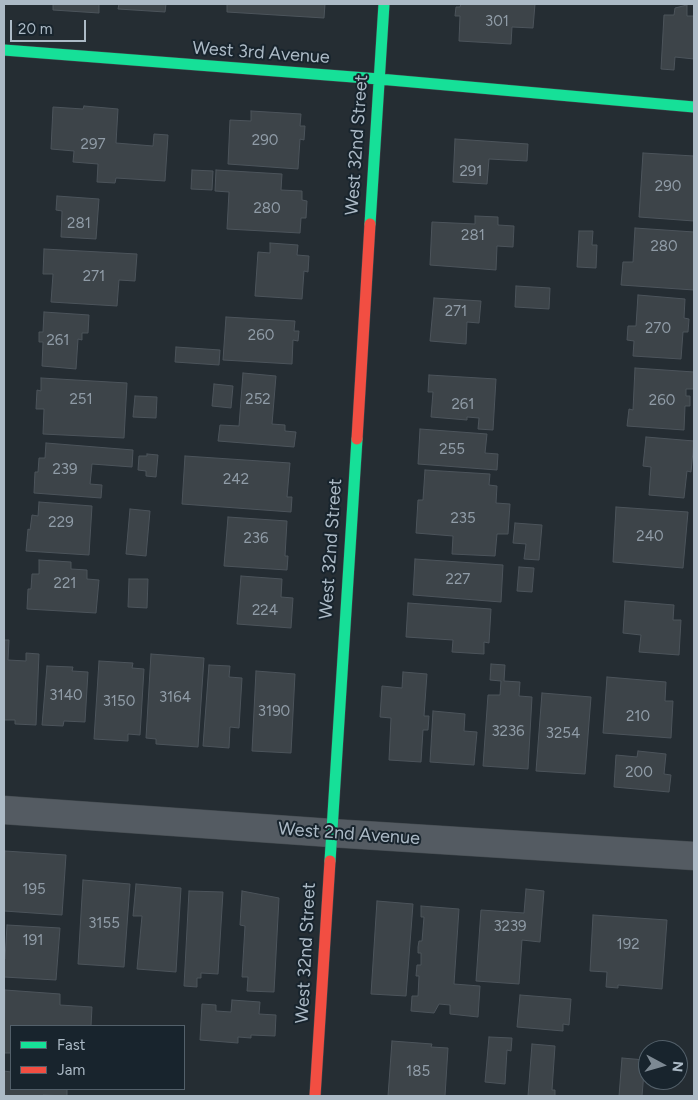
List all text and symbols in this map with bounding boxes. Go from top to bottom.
scale bar [12,10,89,42]
house number: 301 [485,13,509,31]
text: 20 m [18,20,52,38]
street label: West 3rd Avenue [192,37,330,69]
street label: West 32nd Street [341,74,373,216]
house number: 290 [252,132,278,150]
house number: 297 [81,136,105,154]
house number: 291 [459,163,483,181]
house number: 290 [655,178,681,196]
house number: 280 [253,200,281,218]
house number: 281 [67,215,91,233]
house number: 281 [461,227,485,245]
house number: 280 [650,238,678,256]
house number: 271 [83,268,105,286]
house number: 271 [445,303,467,321]
house number: 270 [645,320,671,338]
house number: 260 [248,327,274,345]
house number: 261 [46,332,70,350]
house number: 251 [69,391,93,409]
house number: 252 [245,391,271,409]
house number: 260 [649,392,675,410]
house number: 261 [451,396,475,414]
house number: 255 [439,441,465,459]
house number: 239 [52,461,78,479]
house number: 242 [223,471,249,489]
street label: West 32nd Street [315,478,347,620]
house number: 235 [450,510,476,528]
house number: 229 [48,514,74,532]
house number: 240 [636,528,664,546]
house number: 236 [243,530,269,548]
house number: 227 [446,571,470,589]
house number: 221 [54,575,76,593]
house number: 224 [252,602,278,620]
house number: 3140 [49,687,83,705]
house number: 3164 [159,689,191,707]
house number: 3150 [103,693,135,711]
house number: 3190 [258,703,290,721]
house number: 210 [626,708,650,726]
house number: 3236 [491,723,525,741]
house number: 3254 [546,725,580,743]
house number: 200 [625,764,653,782]
street label: West 2nd Avenue [277,818,421,850]
house number: 195 [22,881,46,899]
street label: West 32nd Street [292,882,320,1024]
house number: 3155 [88,915,120,933]
house number: 3239 [493,918,527,936]
house number: 191 [23,932,43,950]
house number: 192 [616,936,640,954]
legend [10,1025,185,1090]
text: Fast [57,1036,85,1054]
north arrow [638,1040,688,1090]
text: N [668,1060,686,1073]
text: Jam [57,1061,85,1079]
house number: 185 [406,1063,430,1081]

